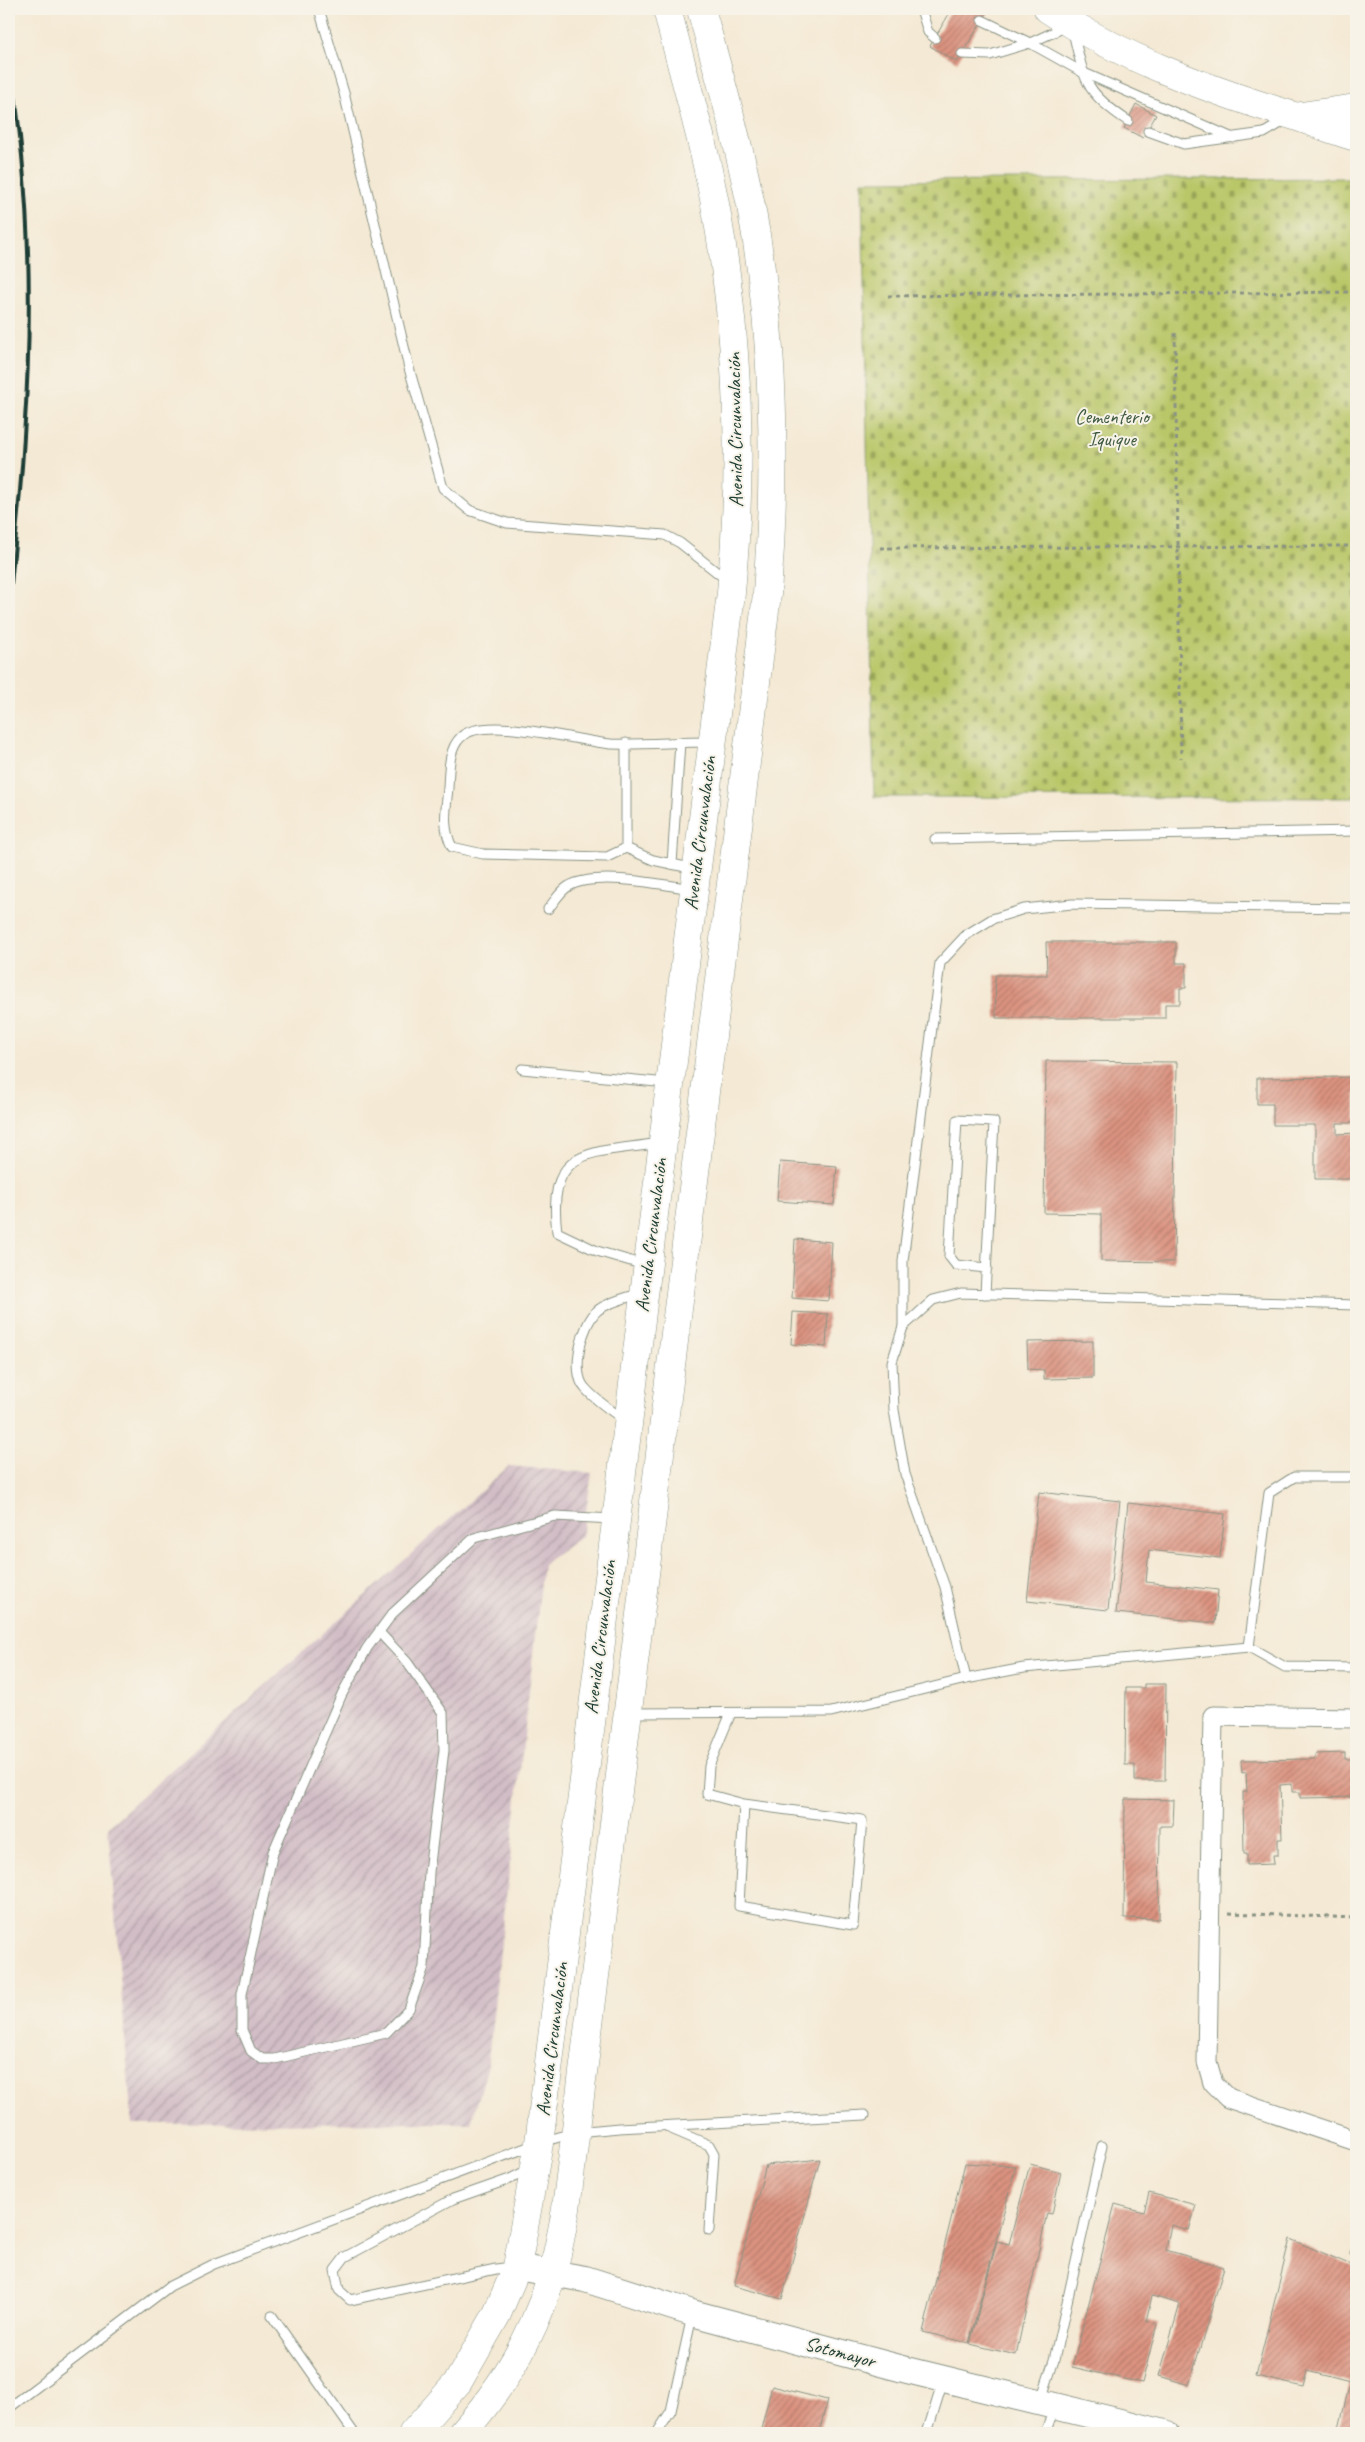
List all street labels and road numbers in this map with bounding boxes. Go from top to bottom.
street label: Avenida Circunvalación [721,351,749,508]
street label: Avenida Circunvalación [678,754,722,911]
street label: Avenida Circunvalación [629,1156,673,1313]
street label: Avenida Circunvalación [578,1558,622,1715]
street label: Avenida Circunvalación [530,1960,574,2117]
street label: Sotomayor [802,2331,880,2374]

